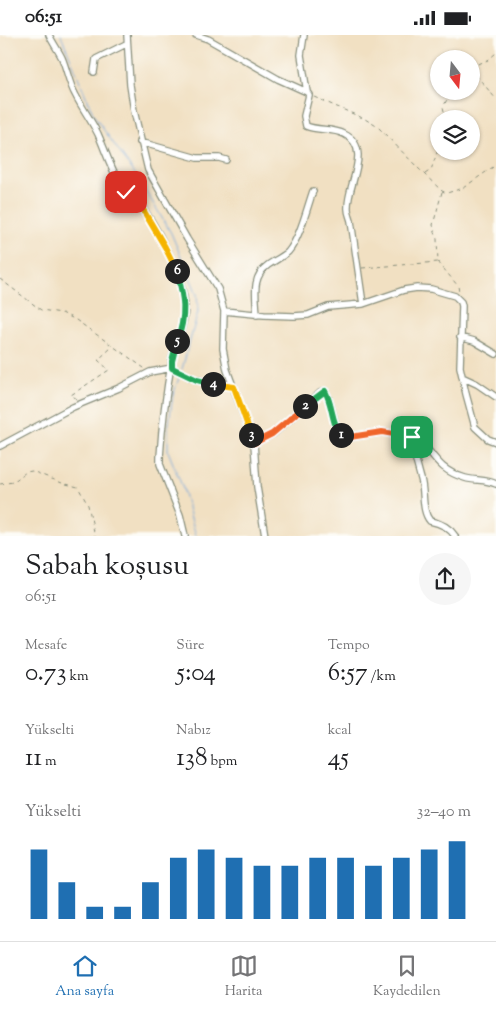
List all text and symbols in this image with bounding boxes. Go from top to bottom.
text: 06:51 [25,4,62,31]
north arrow [430,50,480,100]
map controls [430,50,480,160]
button: layers [430,110,480,160]
pin [105,171,147,213]
icon: check [112,178,140,206]
pin: 6 [164,259,190,283]
text: 6 [174,261,181,281]
pin: 5 [164,329,190,353]
text: 5 [175,331,180,351]
pin: 4 [200,371,226,397]
text: 4 [210,374,217,394]
pin: 2 [292,393,318,419]
text: 2 [302,396,309,416]
pin [391,416,433,458]
pin: 3 [238,423,264,447]
pin: 1 [328,423,354,447]
icon: arrive [398,423,426,451]
text: 3 [249,425,254,445]
text: 1 [339,425,344,445]
text: Sabah koşusu [25,547,189,587]
button: share [419,553,471,605]
text: 06:51 [25,586,56,609]
text: Mesafe [25,636,67,656]
text: Süre [176,636,205,656]
text: Tempo [328,636,370,656]
text: 0.73 [25,656,66,692]
text: 5:04 [176,656,216,692]
text: 6:57 [328,656,367,692]
text: km [66,667,89,687]
text: /km [367,667,396,687]
text: Yükselti [25,721,74,741]
text: Nabız [176,721,211,741]
text: kcal [328,721,352,741]
text: 11 [25,741,42,777]
text: 138 [176,741,207,777]
text: 45 [328,741,349,777]
text: m [42,752,57,772]
text: bpm [207,752,237,772]
text: Yükselti [25,801,81,824]
text: 32–40 m [417,801,471,824]
tab: Ana sayfa [55,952,114,1002]
tab: Harita [225,952,263,1002]
tab: Kaydedilen [373,952,441,1002]

